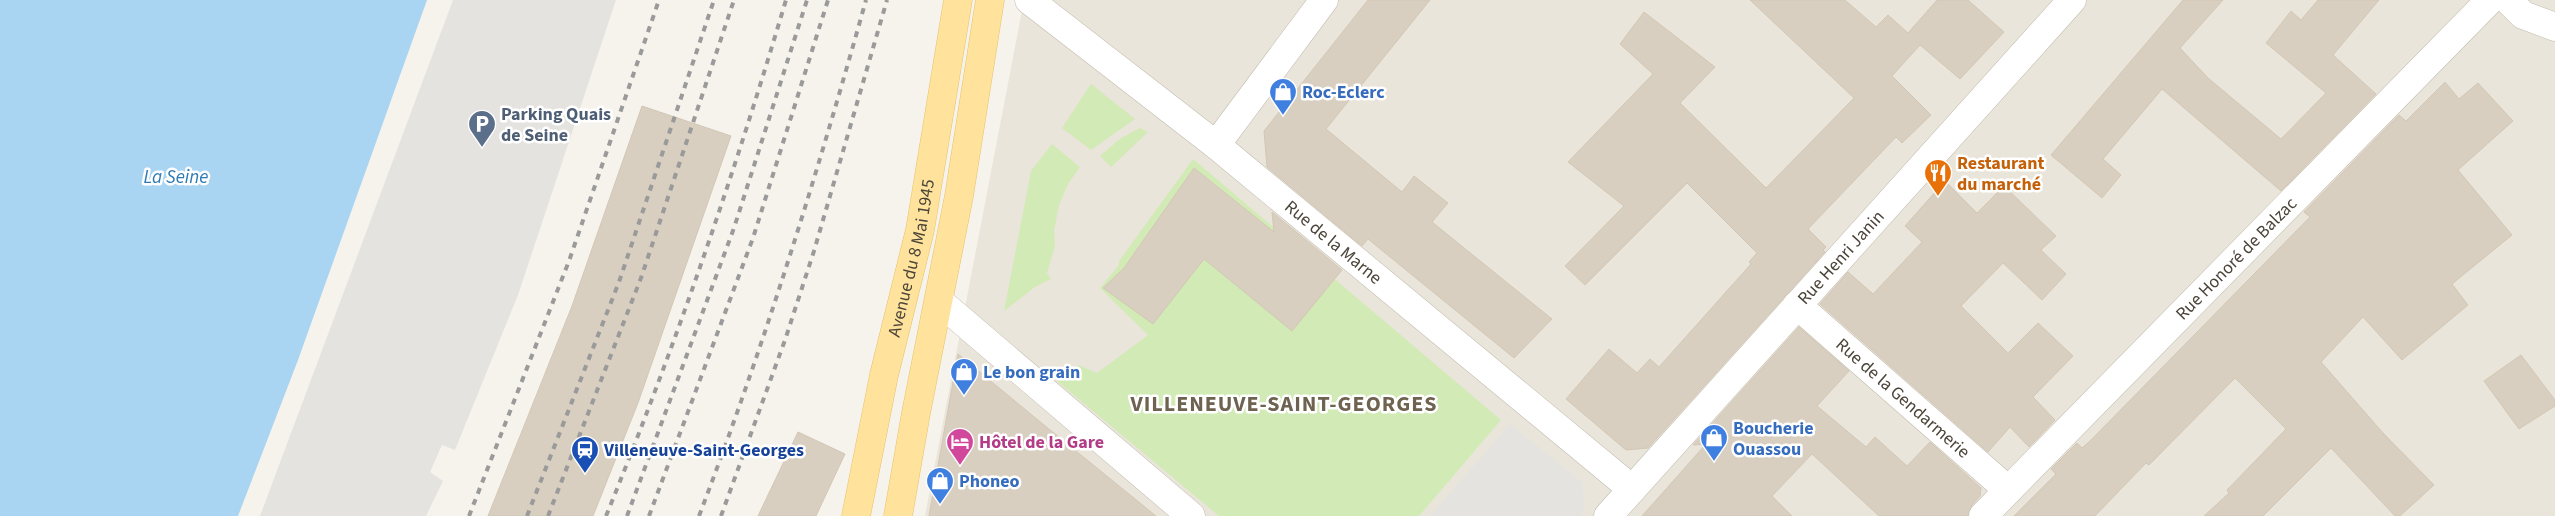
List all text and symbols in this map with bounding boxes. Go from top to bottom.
shop icon: Roc-Eclerc [1268,77,1298,116]
place label: Roc-Eclerc [1302,80,1385,105]
place label: Parking Quais de Seine [501,102,611,148]
parking icon: Parking Quais de Seine [467,109,497,148]
place label: Restaurant du marché [1957,151,2044,197]
restaurant icon: Restaurant du marché [1923,158,1953,197]
water label: La Seine [144,164,208,191]
street label: Avenue du 8 Mai 1945 [882,177,941,340]
street label: Rue Honoré de Balzac [2170,192,2303,326]
street label: Rue de la Marne [1279,195,1387,290]
street label: Rue Henri Janin [1792,205,1890,310]
street label: Rue de la Gendarmerie [1830,333,1975,464]
shop icon: Le bon grain [949,357,979,396]
place label: Le bon grain [983,360,1080,385]
district label: VILLENEUVE-SAINT-GEORGES [1129,388,1438,420]
place label: Boucherie Ouassou [1733,416,1814,462]
shop icon: Boucherie Ouassou [1699,423,1729,462]
hotel icon: Hôtel de la Gare [945,427,975,466]
place label: Hôtel de la Gare [979,430,1104,455]
station icon: Villeneuve-Saint-Georges [570,435,600,474]
place label: Villeneuve-Saint-Georges [603,438,804,463]
shop icon: Phoneo [925,466,955,505]
place label: Phoneo [959,469,1020,494]

